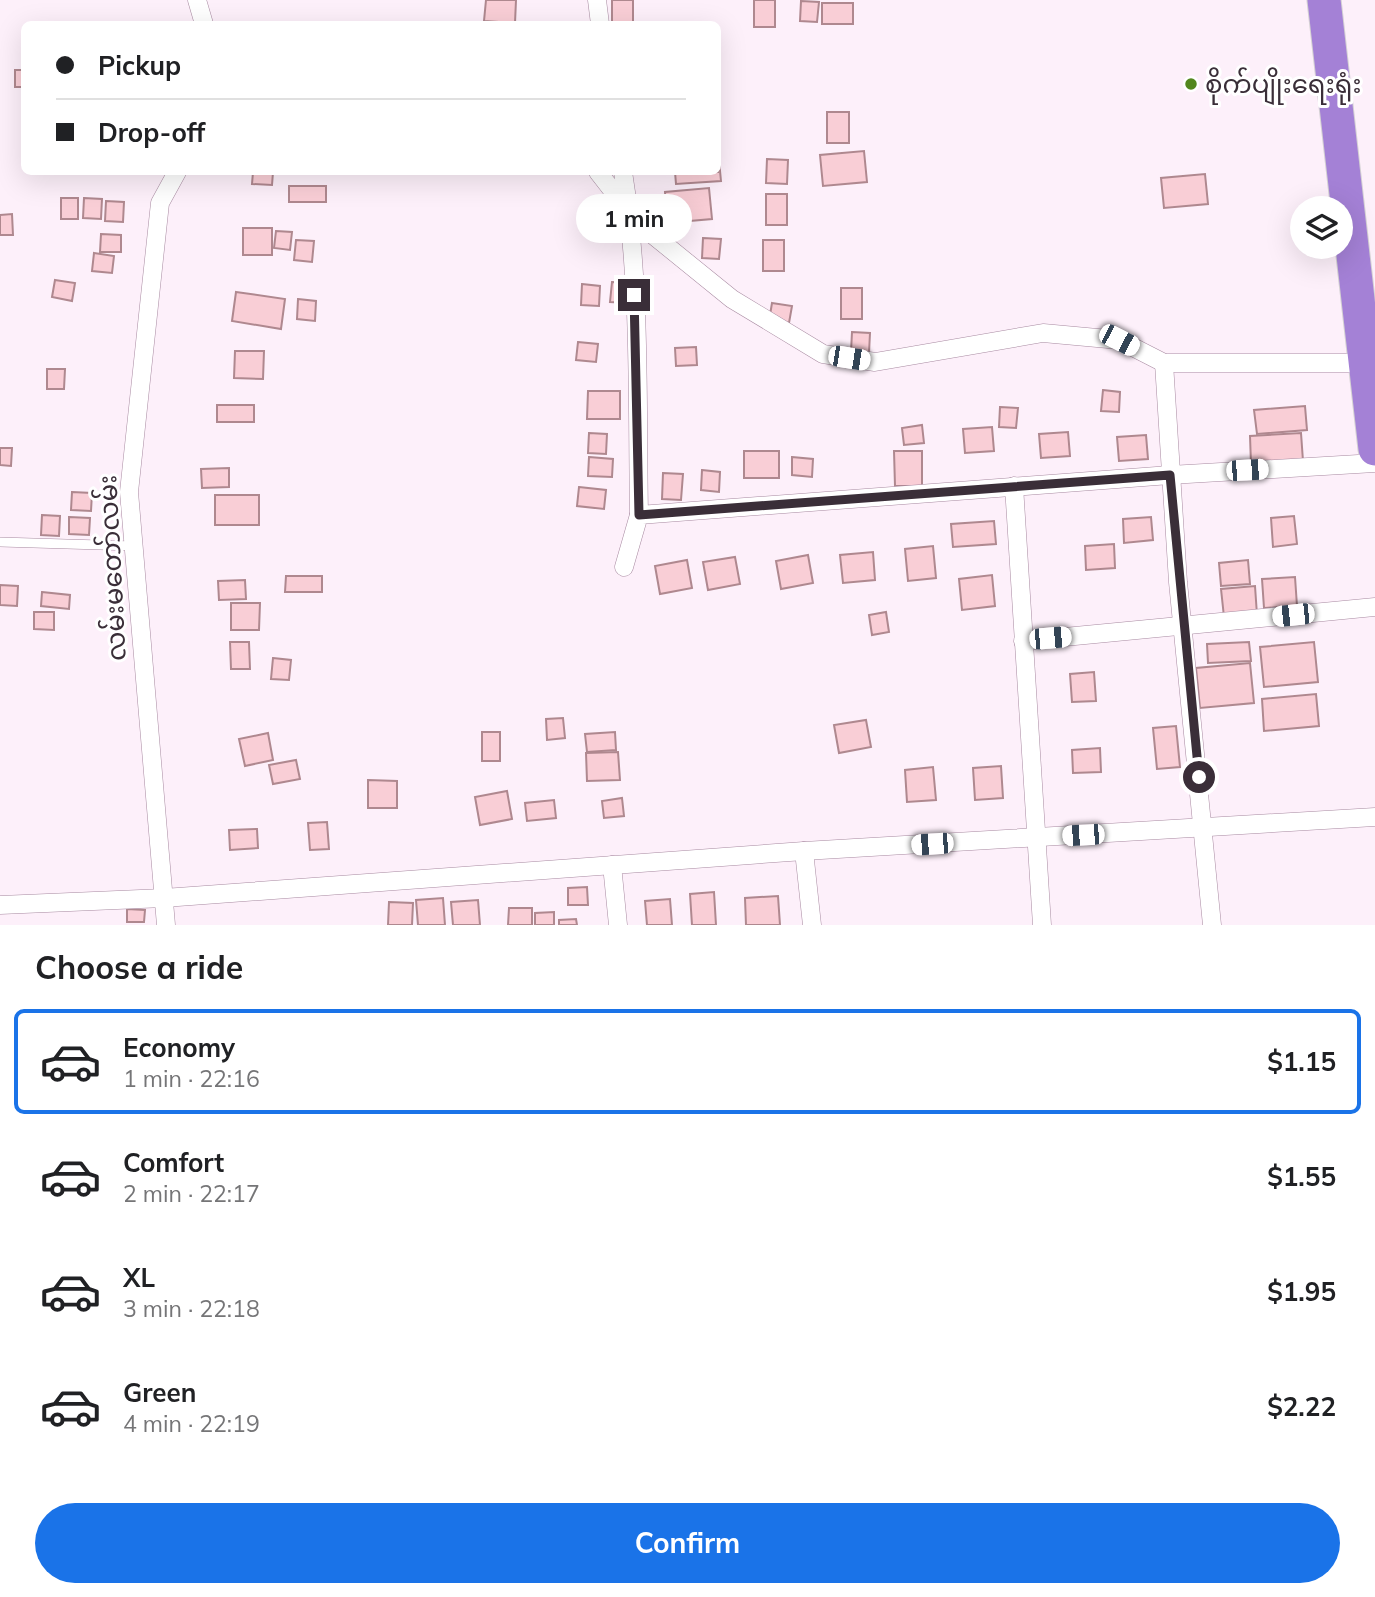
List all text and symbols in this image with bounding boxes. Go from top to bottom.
text: Pickup [98,49,181,82]
place label: စိုက်ပျိုးရေးရုံး [1205,67,1361,105]
marker: စိုက်ပျိုးရေးရုံး [1183,76,1199,92]
text: Drop-off [98,116,205,149]
callout: 1 min [576,194,692,243]
map controls [1290,196,1353,259]
button: layers [1290,196,1353,259]
text: 1 min [604,204,664,233]
route end [618,279,650,311]
car [1096,321,1143,359]
car [827,344,872,372]
car [1226,458,1269,482]
street label: လမ်းမတော်လမ်း [90,474,133,662]
car [1272,602,1315,628]
car [1029,626,1072,650]
route start [1183,761,1215,793]
car [1062,823,1105,847]
car [911,832,954,856]
text: Choose a ride [35,947,243,987]
icon: car [39,1030,102,1093]
text: Economy [123,1031,235,1064]
text: $1.15 [1267,1045,1336,1078]
text: 1 min · 22:16 [123,1064,260,1093]
icon: car [39,1145,102,1208]
text: Comfort [123,1146,224,1179]
text: $1.55 [1267,1160,1336,1193]
text: 2 min · 22:17 [123,1179,260,1208]
icon: car [39,1260,102,1323]
text: XL [123,1261,155,1294]
text: $1.95 [1267,1275,1336,1308]
text: 3 min · 22:18 [123,1294,260,1323]
icon: car [39,1375,102,1438]
text: Green [123,1376,196,1409]
text: $2.22 [1267,1390,1336,1423]
text: 4 min · 22:19 [123,1409,260,1438]
button: Confirm [35,1503,1340,1583]

